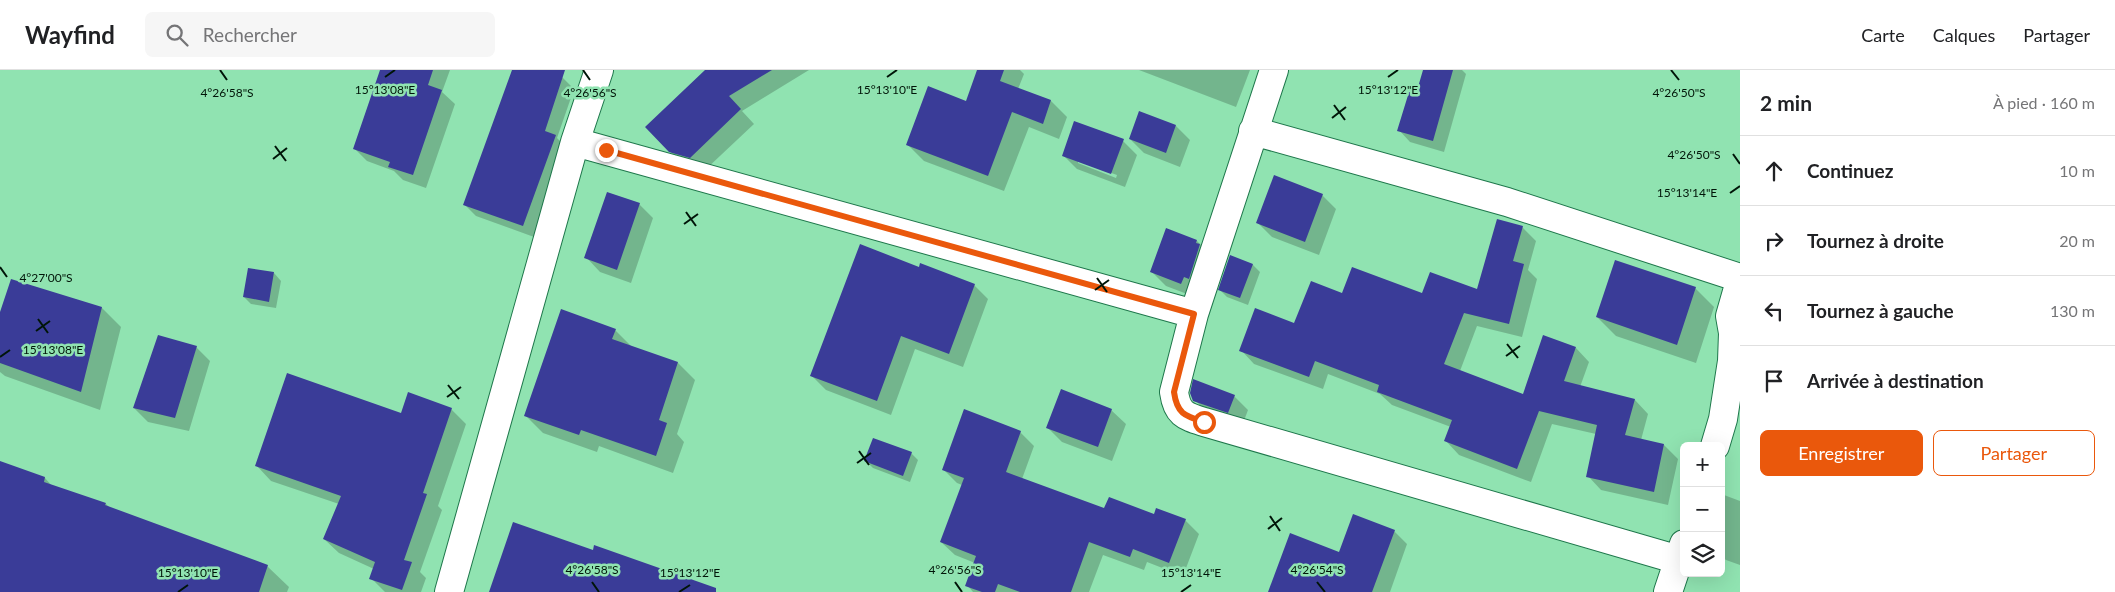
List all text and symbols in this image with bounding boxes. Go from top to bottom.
search box [145,12,495,57]
text: Wayfind [25,20,115,49]
icon: search [163,21,191,49]
text: Rechercher [203,23,297,46]
text: Carte [1861,24,1905,46]
text: Calques [1933,24,1995,46]
text: Partager [2023,24,2090,46]
text: 15°13'08"E [355,82,415,97]
text: 15°13'10"E [857,82,917,97]
text: 15°13'12"E [1358,82,1418,97]
text: 4°26'58"S [200,85,254,100]
text: 4°26'56"S [563,85,617,100]
text: 4°26'50"S [1652,85,1706,100]
text: 2 min [1760,90,1812,115]
text: À pied · 160 m [1993,93,2095,112]
route end [595,139,618,162]
text: 4°26'50"S [1667,147,1721,162]
icon: ahead [1760,157,1788,185]
text: Continuez [1807,159,1893,182]
text: 10 m [2059,161,2095,180]
text: 15°13'14"E [1657,185,1717,200]
icon: right [1760,227,1788,255]
text: Tournez à droite [1807,229,1944,252]
text: 20 m [2059,231,2095,250]
text: 4°27'00"S [19,270,73,285]
icon: left [1760,297,1788,325]
text: Tournez à gauche [1807,299,1954,322]
text: 130 m [2050,301,2095,320]
text: 15°13'08"E [23,342,83,357]
icon: arrive [1760,367,1788,395]
text: Arrivée à destination [1807,369,1984,392]
route start [1193,411,1216,434]
button: Enregistrer [1760,430,1923,476]
button: Partager [1933,430,2095,476]
map controls [1680,442,1725,577]
button: + [1680,442,1725,487]
button: − [1680,487,1725,532]
button: layers [1680,532,1725,577]
text: 4°26'58"S [565,562,619,577]
text: 4°26'56"S [928,562,982,577]
text: 4°26'54"S [1290,562,1344,577]
text: 15°13'10"E [158,565,218,580]
text: 15°13'12"E [660,565,720,580]
text: 15°13'14"E [1161,565,1221,580]

